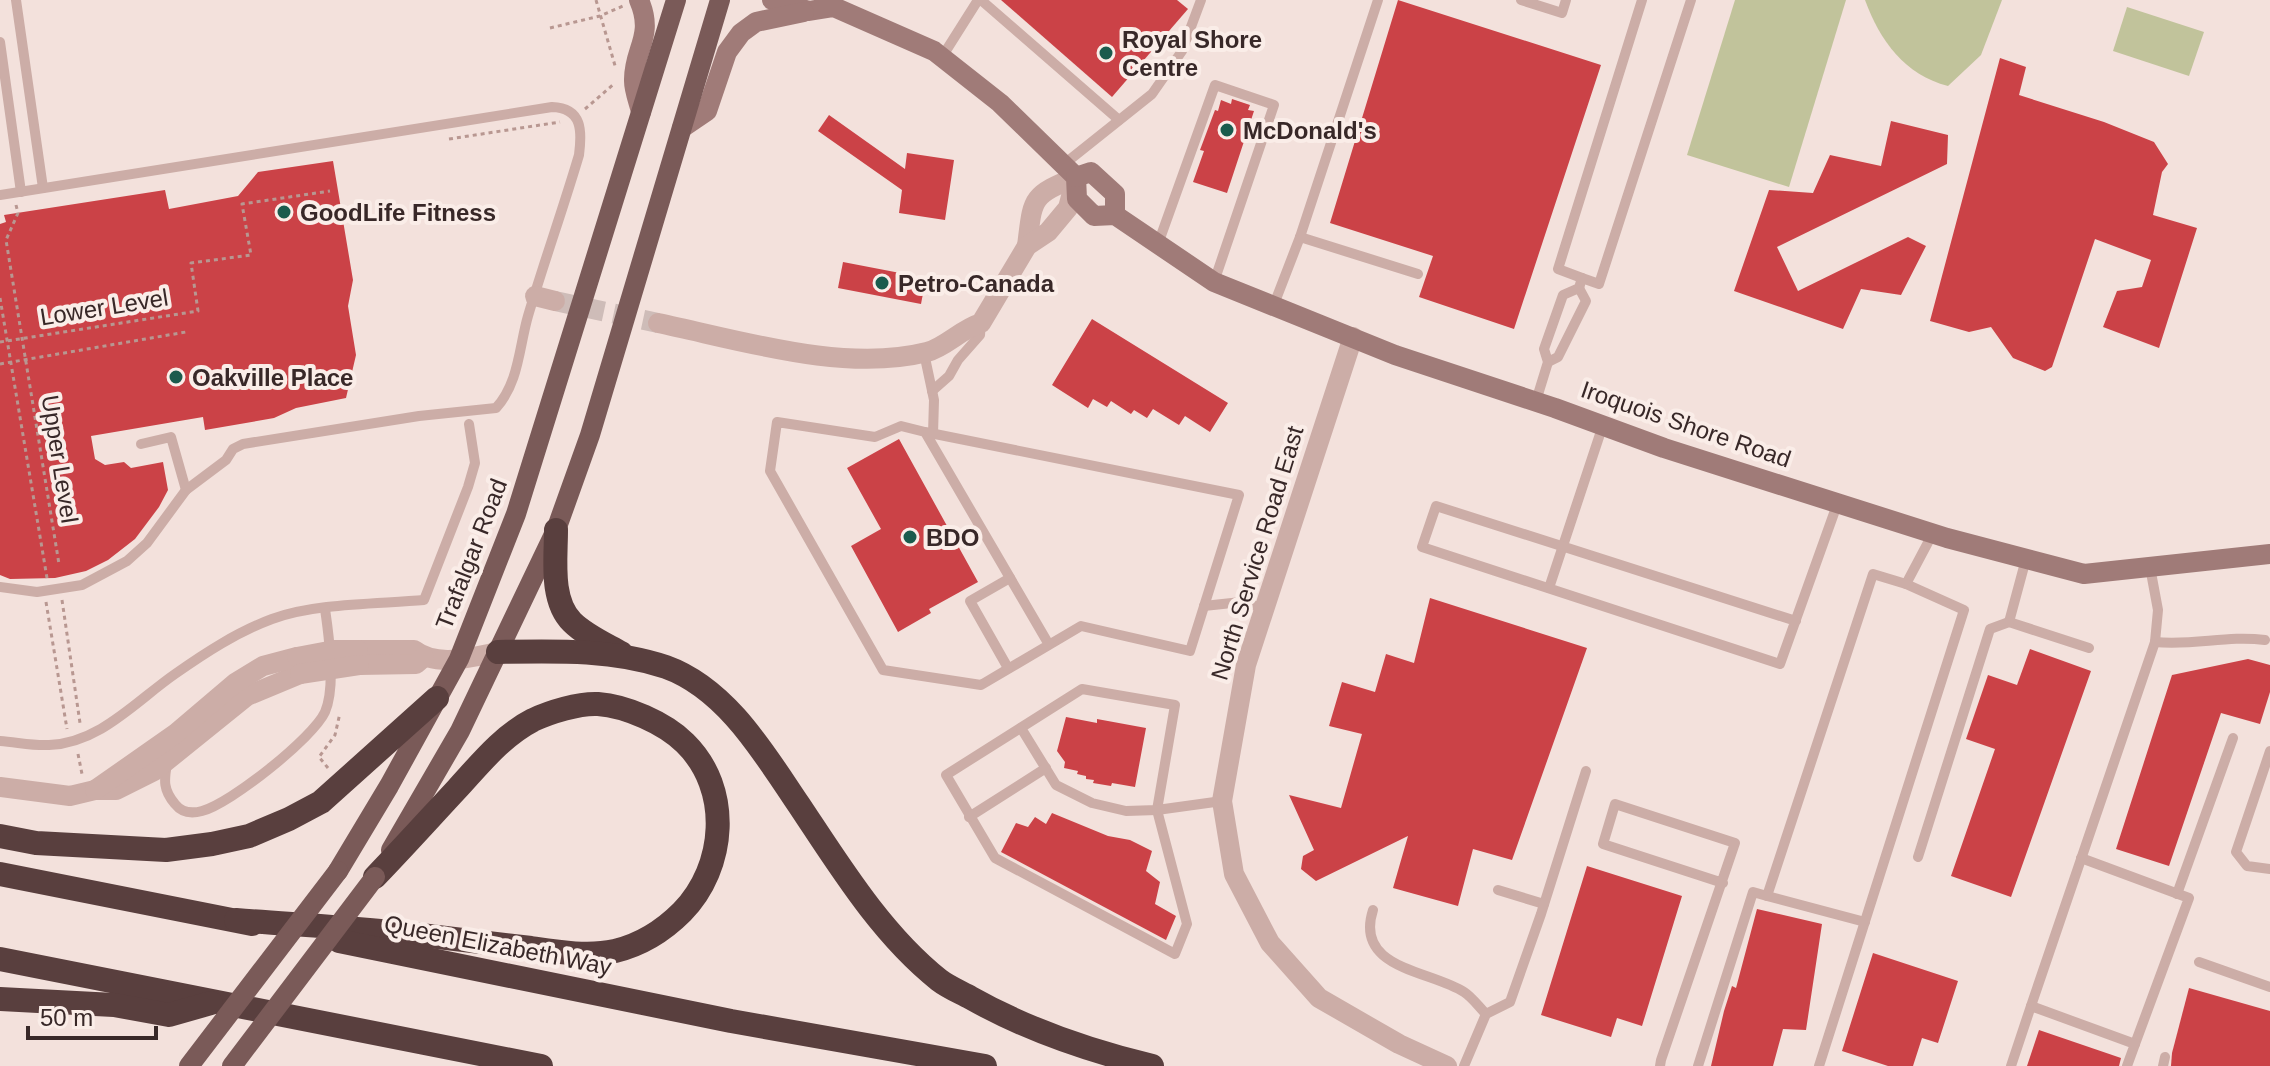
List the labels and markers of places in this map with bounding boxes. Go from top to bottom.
place label: Royal Shore Centre [1122,26,1262,81]
marker: Royal Shore Centre [1097,44,1115,62]
place label: McDonald's [1243,117,1377,144]
marker: McDonald's [1218,121,1236,139]
place label: GoodLife Fitness [300,199,496,226]
marker: GoodLife Fitness [275,203,293,221]
place label: Petro-Canada [898,270,1055,297]
marker: Petro-Canada [873,274,891,292]
place label: Oakville Place [192,364,353,391]
marker: Oakville Place [167,368,185,386]
place label: BDO [926,524,979,551]
marker: BDO [901,528,919,546]

